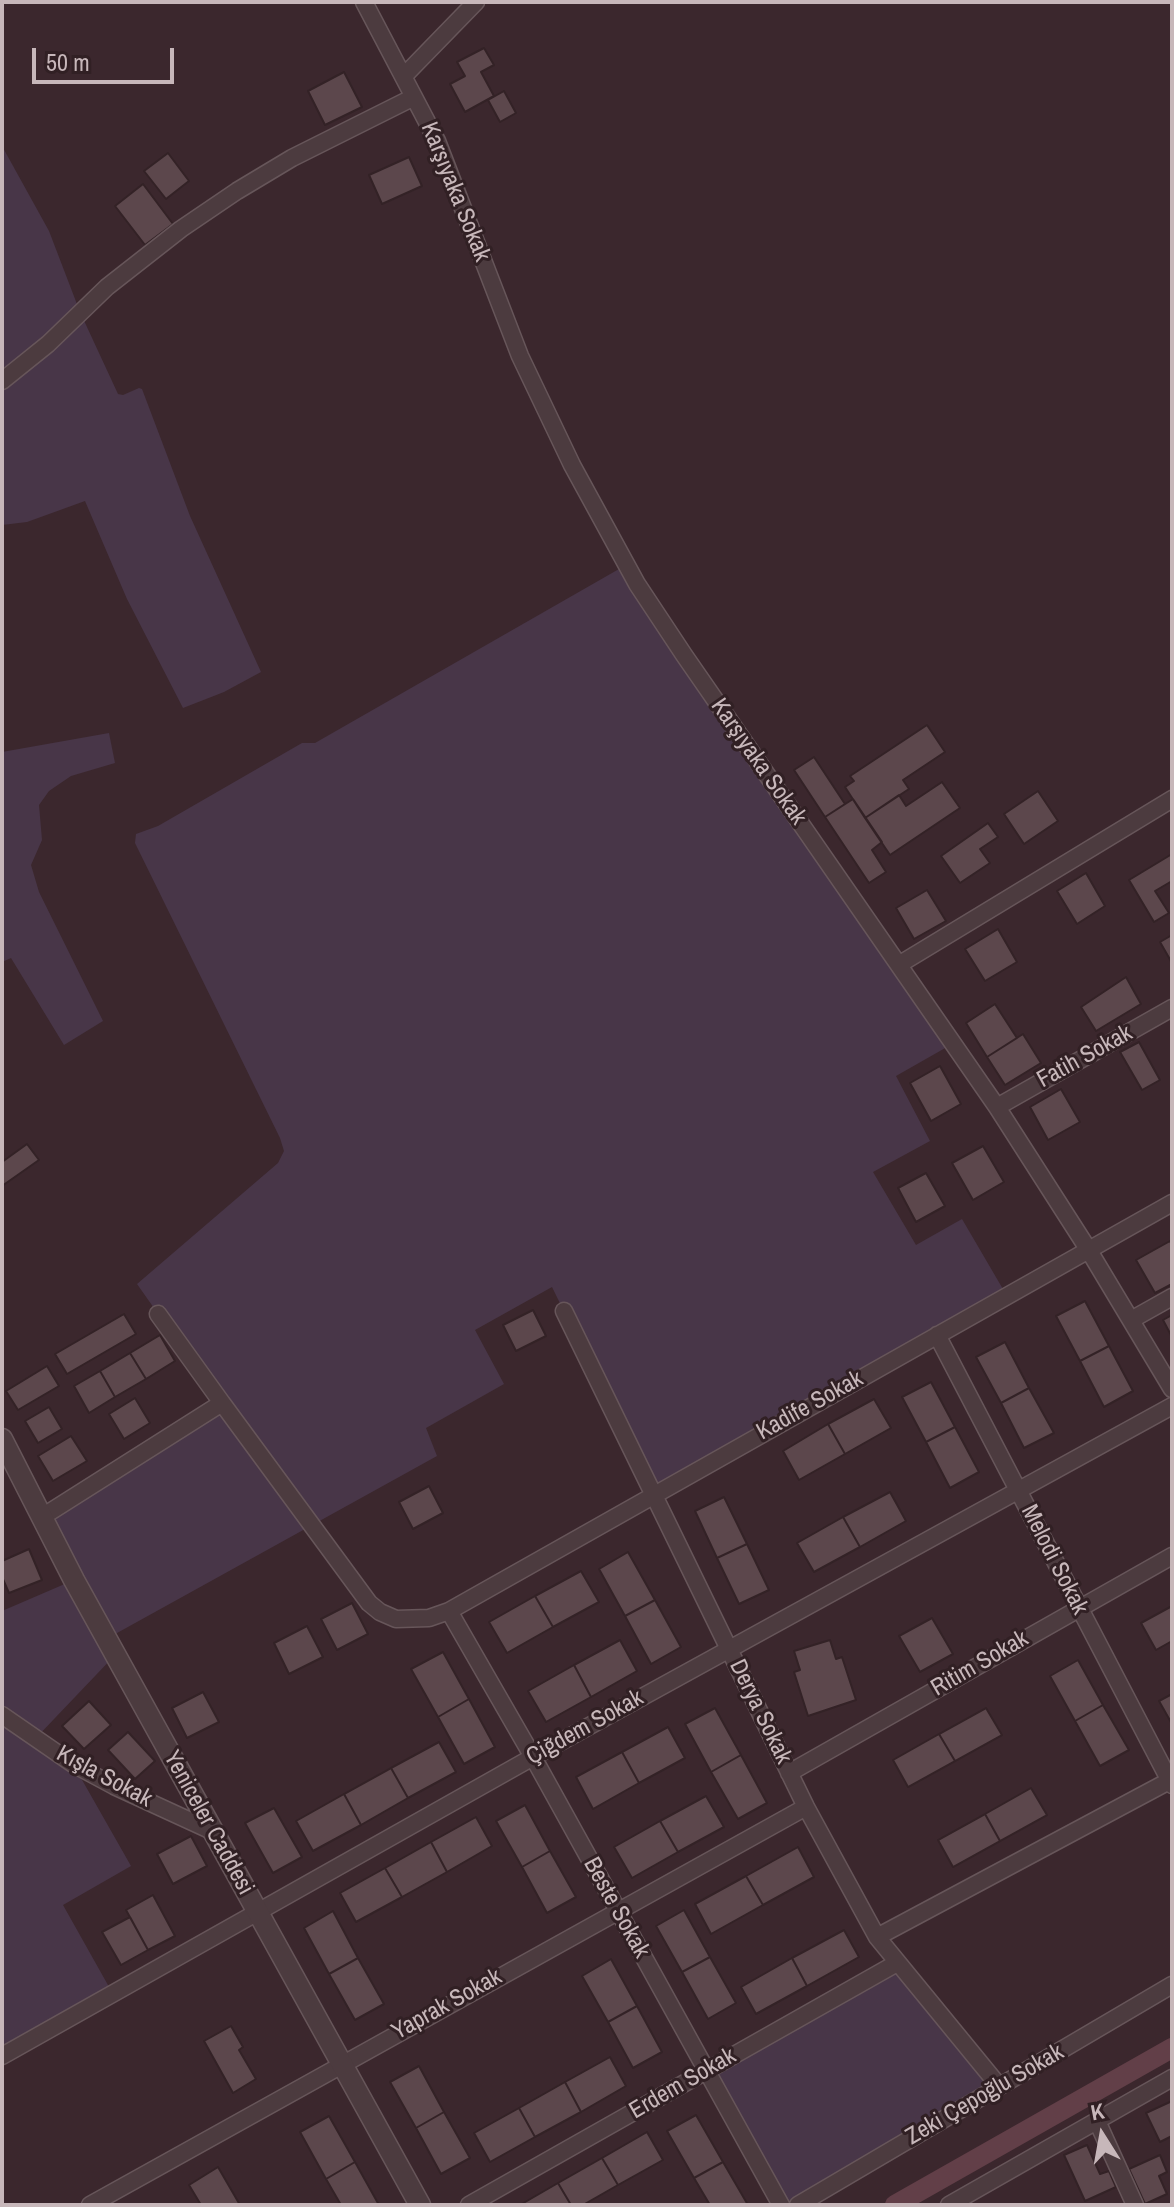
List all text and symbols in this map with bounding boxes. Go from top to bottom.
scale bar [36,32,178,82]
text: 50 m [46,46,90,78]
street label: Karşıyaka Sokak [414,118,496,266]
street label: Karşıyaka Sokak [704,693,812,831]
street label: Fatih Sokak [1033,1019,1137,1095]
street label: Kadife Sokak [752,1365,868,1447]
street label: Melodi Sokak [1014,1500,1094,1620]
street label: Ritim Sokak [926,1625,1034,1703]
street label: Derya Sokak [722,1655,798,1769]
street label: Çiğdem Sokak [522,1684,648,1772]
street label: Kışla Sokak [51,1740,157,1814]
street label: Yeniceler Caddesi [157,1746,259,1900]
street label: Beste Sokak [577,1853,655,1963]
street label: Yaprak Sokak [387,1963,507,2047]
street label: Zeki Çepoğlu Sokak [901,2038,1069,2152]
street label: Erdem Sokak [625,2042,741,2126]
north arrow [1062,2095,1142,2175]
text: K [1088,2095,1107,2127]

